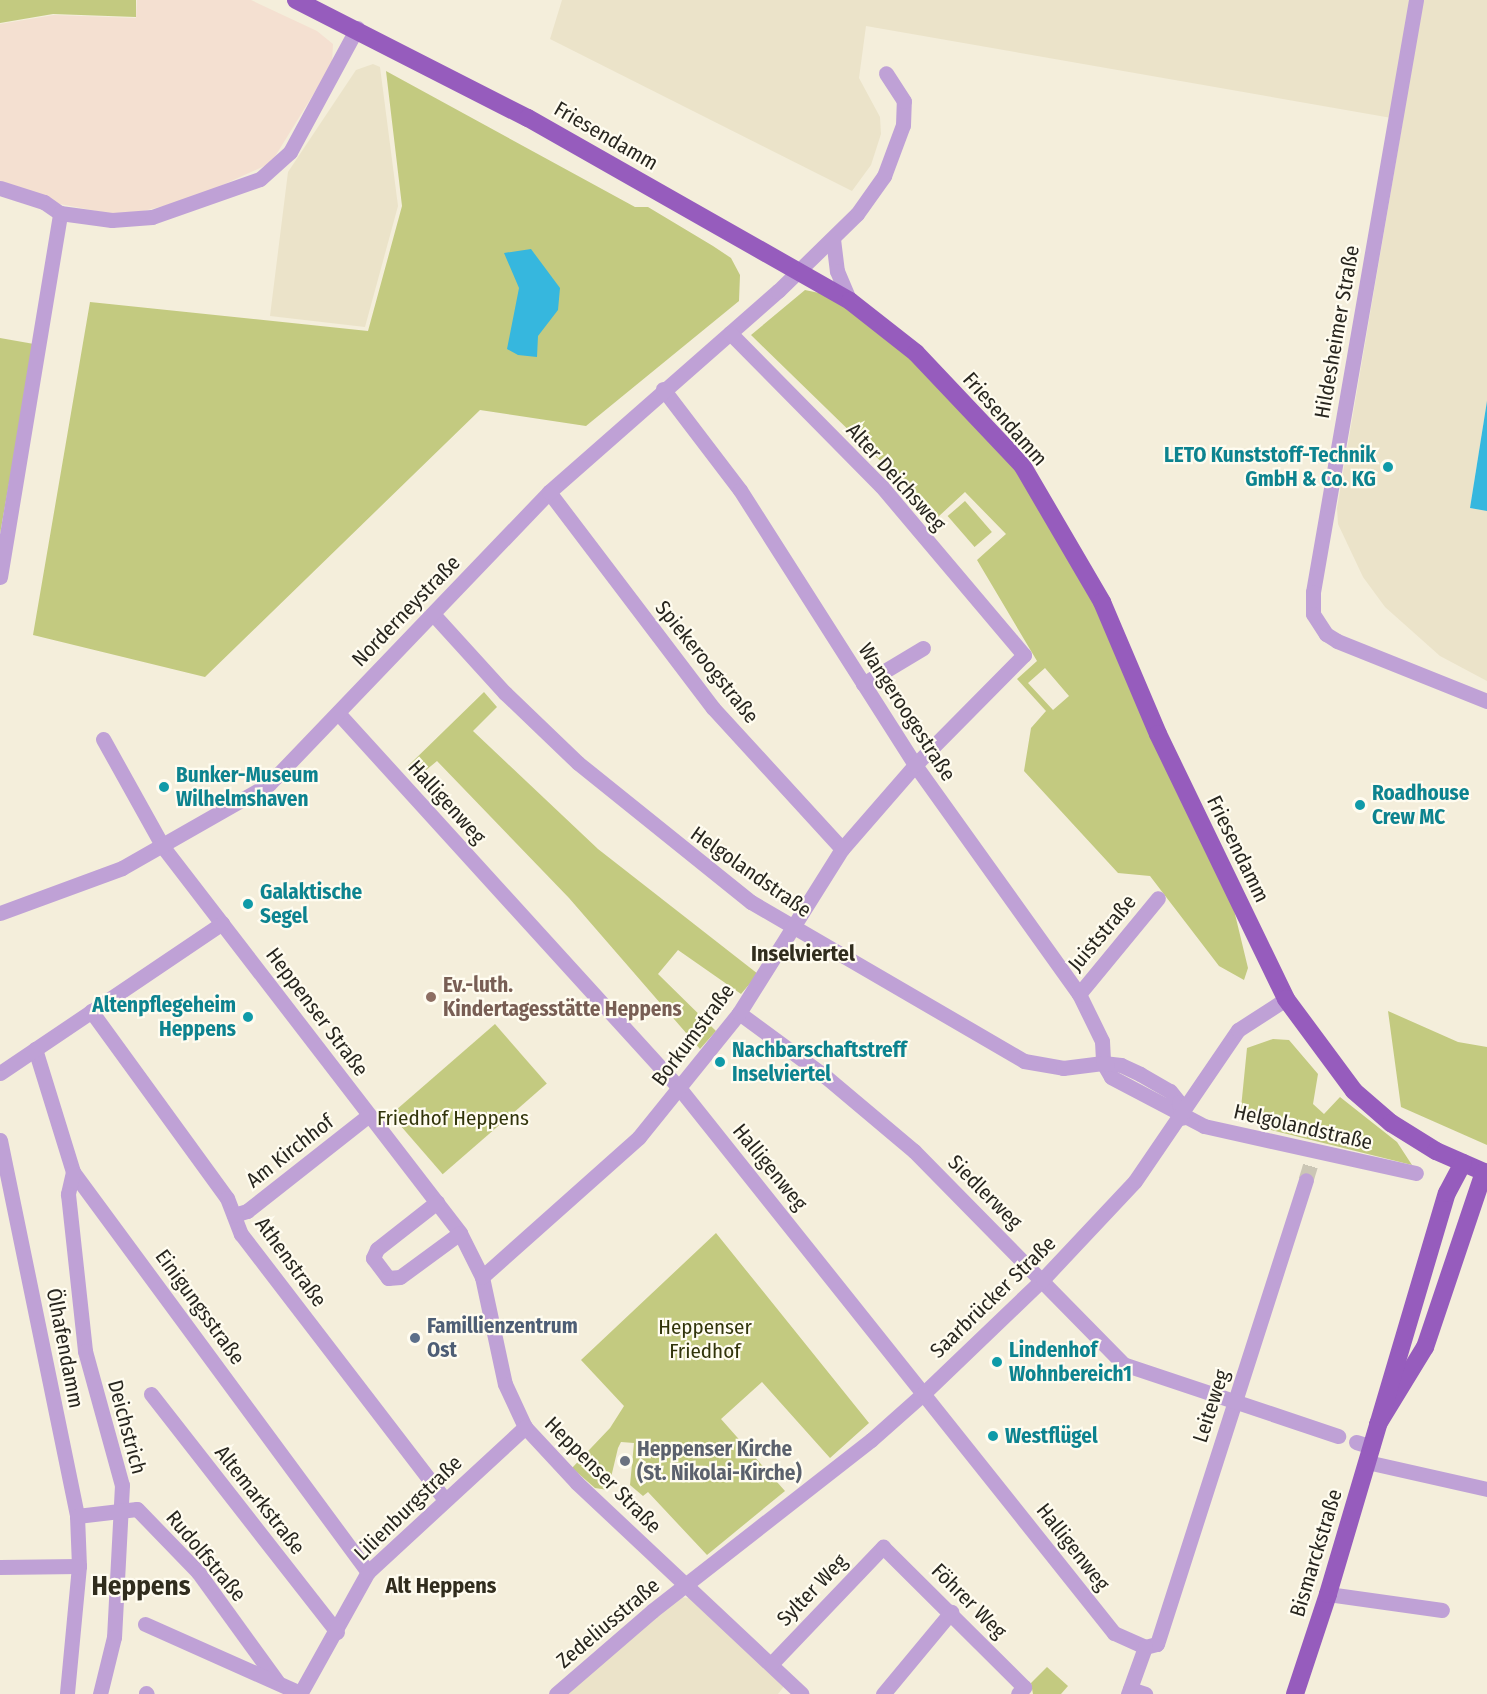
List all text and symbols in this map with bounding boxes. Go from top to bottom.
street label: Friesendamm [550,96,662,176]
street label: Hildesheimer Straße [1309,243,1365,421]
street label: Friesendamm [958,367,1052,471]
street label: Alter Deichsweg [841,418,951,536]
place label: LETO Kunststoff-Technik GmbH & Co. KG [1164,442,1376,492]
marker: LETO Kunststoff-Technik GmbH & Co. KG [1381,460,1395,474]
street label: Norderneystraße [347,550,465,672]
street label: Spiekeroogstraße [650,596,764,728]
street label: Wangeroogestraße [853,638,961,786]
street label: Halligenweg [403,755,491,849]
place label: Bunker-Museum Wilhelmshaven [176,762,318,812]
marker: Bunker-Museum Wilhelmshaven [157,780,171,794]
place label: Roadhouse Crew MC [1372,780,1469,830]
street label: Friesendamm [1201,791,1275,907]
marker: Roadhouse Crew MC [1353,798,1367,812]
street label: Helgolandstraße [686,821,816,923]
place label: Galaktische Segel [260,879,362,929]
street label: Juiststraße [1063,890,1141,976]
marker: Galaktische Segel [241,897,255,911]
district label: Inselviertel [751,941,855,967]
street label: Heppenser Straße [260,943,374,1081]
place label: Ev.-luth. Kindertagesstätte Heppens [443,972,682,1022]
street label: Borkumstraße [647,979,739,1091]
marker: Ev.-luth. Kindertagesstätte Heppens [424,990,438,1004]
place label: Altenpflegeheim Heppens [92,992,236,1042]
marker: Altenpflegeheim Heppens [241,1010,255,1024]
place label: Nachbarschaftstreff Inselviertel [732,1037,907,1087]
marker: Nachbarschaftstreff Inselviertel [713,1055,727,1069]
street label: Helgolandstraße [1231,1099,1375,1155]
park label: Friedhof Heppens [377,1105,529,1131]
street label: Am Kirchhof [241,1109,339,1193]
street label: Halligenweg [727,1119,813,1215]
street label: Siedlerweg [943,1150,1027,1234]
street label: Athenstraße [250,1212,332,1312]
street label: Saarbrücker Straße [925,1231,1061,1363]
street label: Einigungsstraße [150,1245,250,1369]
street label: Ölhafendamm [41,1286,89,1410]
place label: Famillienzentrum Ost [427,1313,578,1363]
park label: Heppenser Friedhof [658,1314,752,1364]
marker: Famillienzentrum Ost [408,1331,422,1345]
place label: Lindenhof Wohnbereich1 [1009,1337,1132,1387]
marker: Lindenhof Wohnbereich1 [990,1355,1004,1369]
street label: Leiteweg [1187,1366,1235,1446]
street label: Deichstrich [102,1377,152,1477]
street label: Heppenser Straße [540,1412,666,1538]
place label: Westflügel [1005,1423,1098,1449]
marker: Westflügel [986,1429,1000,1443]
place label: Heppenser Kirche (St. Nikolai-Kirche) [637,1436,802,1486]
street label: Altemarkstraße [210,1440,310,1560]
street label: Lilienburgstraße [349,1450,467,1566]
marker: Heppenser Kirche (St. Nikolai-Kirche) [618,1454,632,1468]
street label: Bismarckstraße [1285,1486,1347,1620]
street label: Halligenweg [1031,1498,1115,1596]
street label: Rudolfstraße [161,1505,251,1607]
street label: Sylter Weg [772,1549,852,1631]
street label: Föhrer Weg [926,1558,1012,1644]
district label: Heppens [92,1571,190,1603]
district label: Alt Heppens [386,1573,496,1599]
street label: Zedeliusstraße [551,1573,665,1673]

